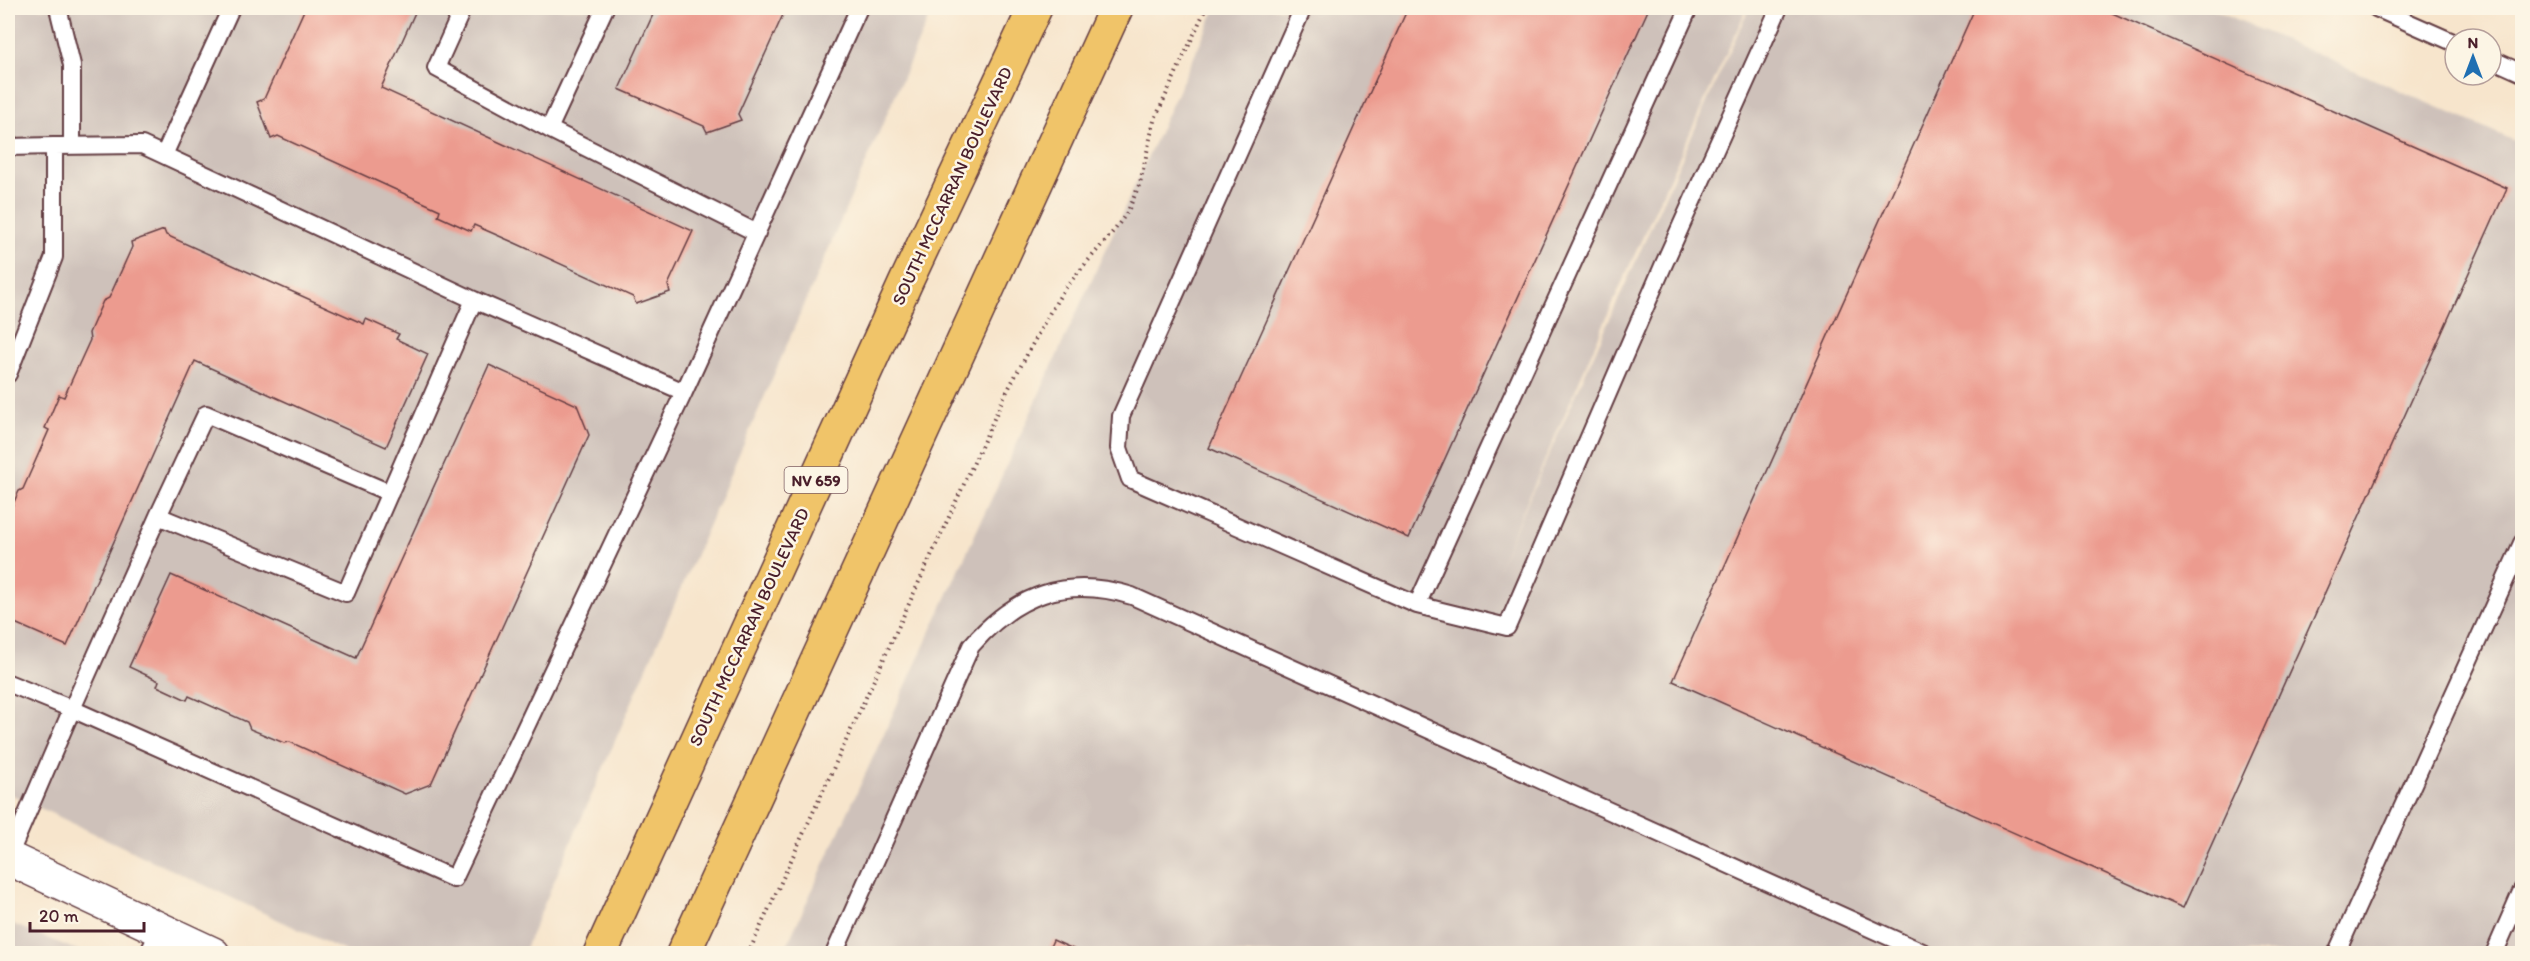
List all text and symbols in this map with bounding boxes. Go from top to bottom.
north arrow [2443,27,2503,87]
text: N [2468,33,2478,52]
street label: SOUTH MCCARRAN BOULEVARD [887,63,1017,309]
road number: NV 659 [784,467,848,493]
street label: SOUTH MCCARRAN BOULEVARD [684,504,814,750]
scale bar [30,895,144,933]
text: 20 m [39,905,79,927]

